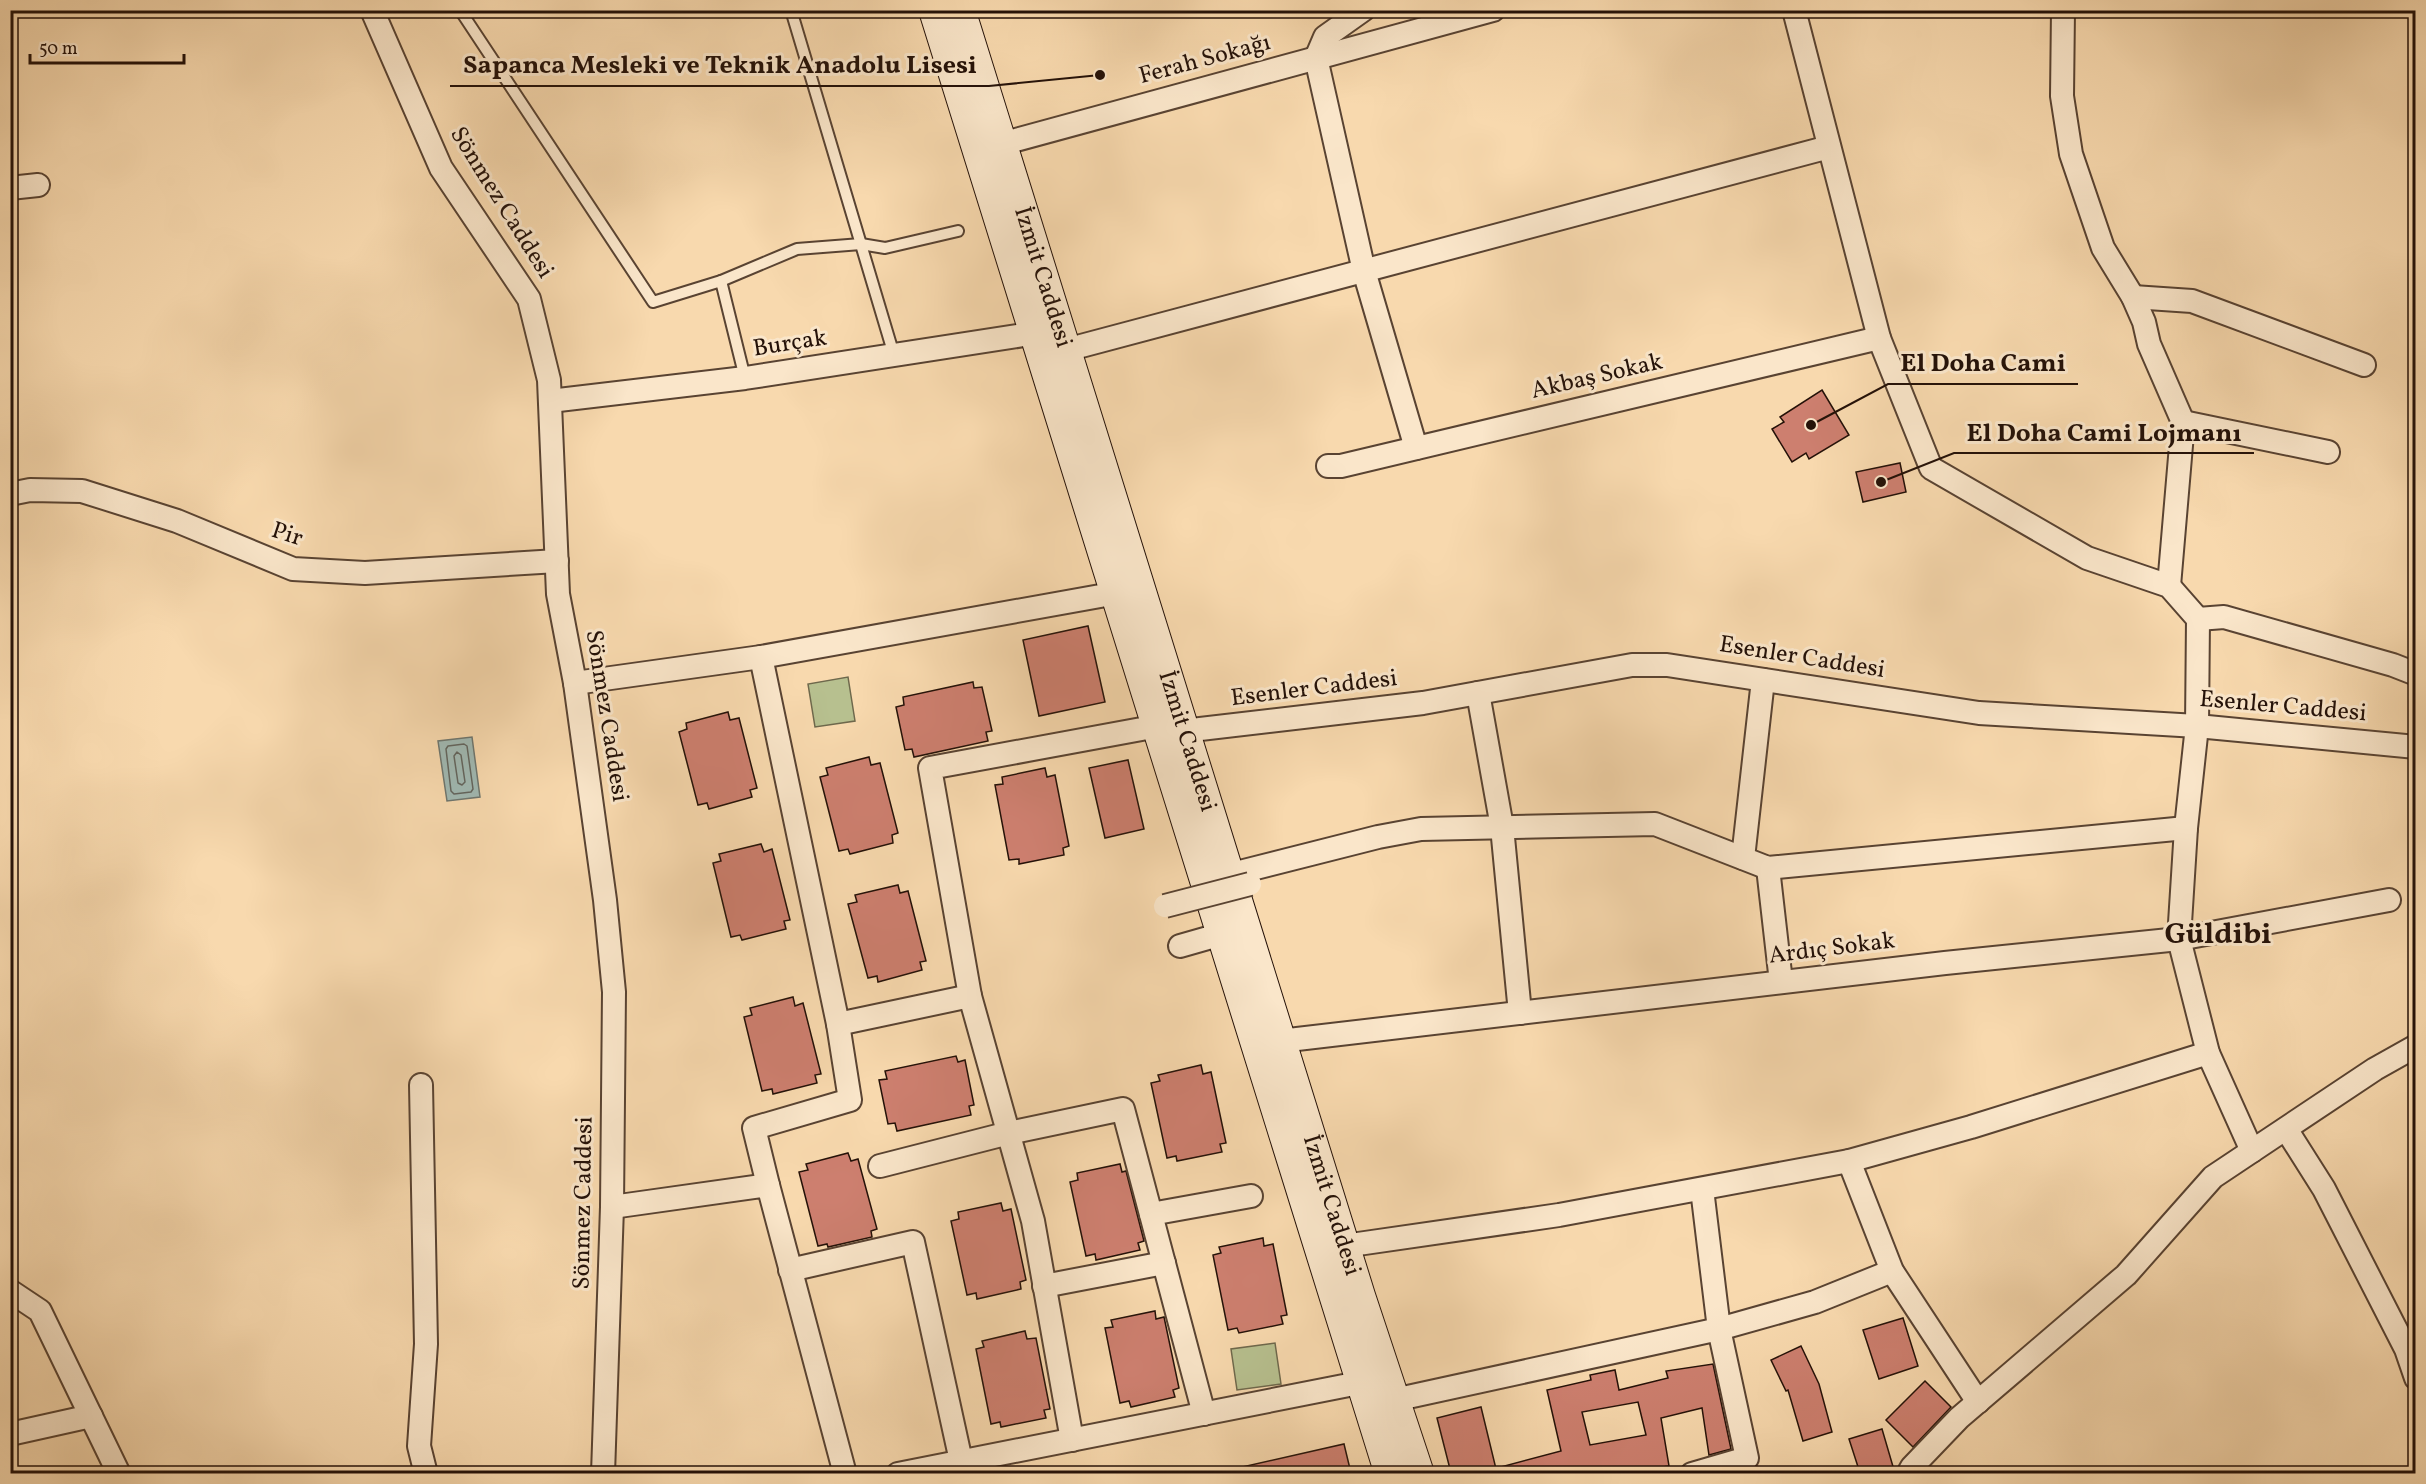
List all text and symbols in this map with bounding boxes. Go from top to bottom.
street label: Ferah Sokağı [1135,26,1275,94]
scale bar [30,27,184,65]
text: 50 m [39,37,78,62]
callout: Sapanca Mesleki ve Teknik Anadolu Lisesi [450,42,989,86]
text: Sapanca Mesleki ve Teknik Anadolu Lisesi [463,48,977,84]
street label: Sönmez Caddesi [441,120,561,286]
street label: İzmit Caddesi [1004,203,1080,352]
street label: Burçak [751,321,829,367]
callout: El Doha Cami [1888,340,2078,384]
street label: Akbaş Sokak [1528,345,1666,409]
text: El Doha Cami [1900,346,2066,382]
callout: El Doha Cami Lojmanı [1954,409,2254,453]
text: El Doha Cami Lojmanı [1966,416,2242,452]
street label: Pir [267,514,307,556]
street label: Sönmez Caddesi [576,628,636,804]
street label: Esenler Caddesi [1717,628,1887,688]
street label: Esenler Caddesi [1229,662,1399,716]
street label: İzmit Caddesi [1149,667,1224,816]
street label: Esenler Caddesi [2198,683,2368,731]
district label: Güldibi [2164,914,2272,956]
street label: Ardıç Sokak [1767,924,1897,974]
street label: Sönmez Caddesi [565,1116,603,1290]
street label: İzmit Caddesi [1293,1131,1369,1280]

